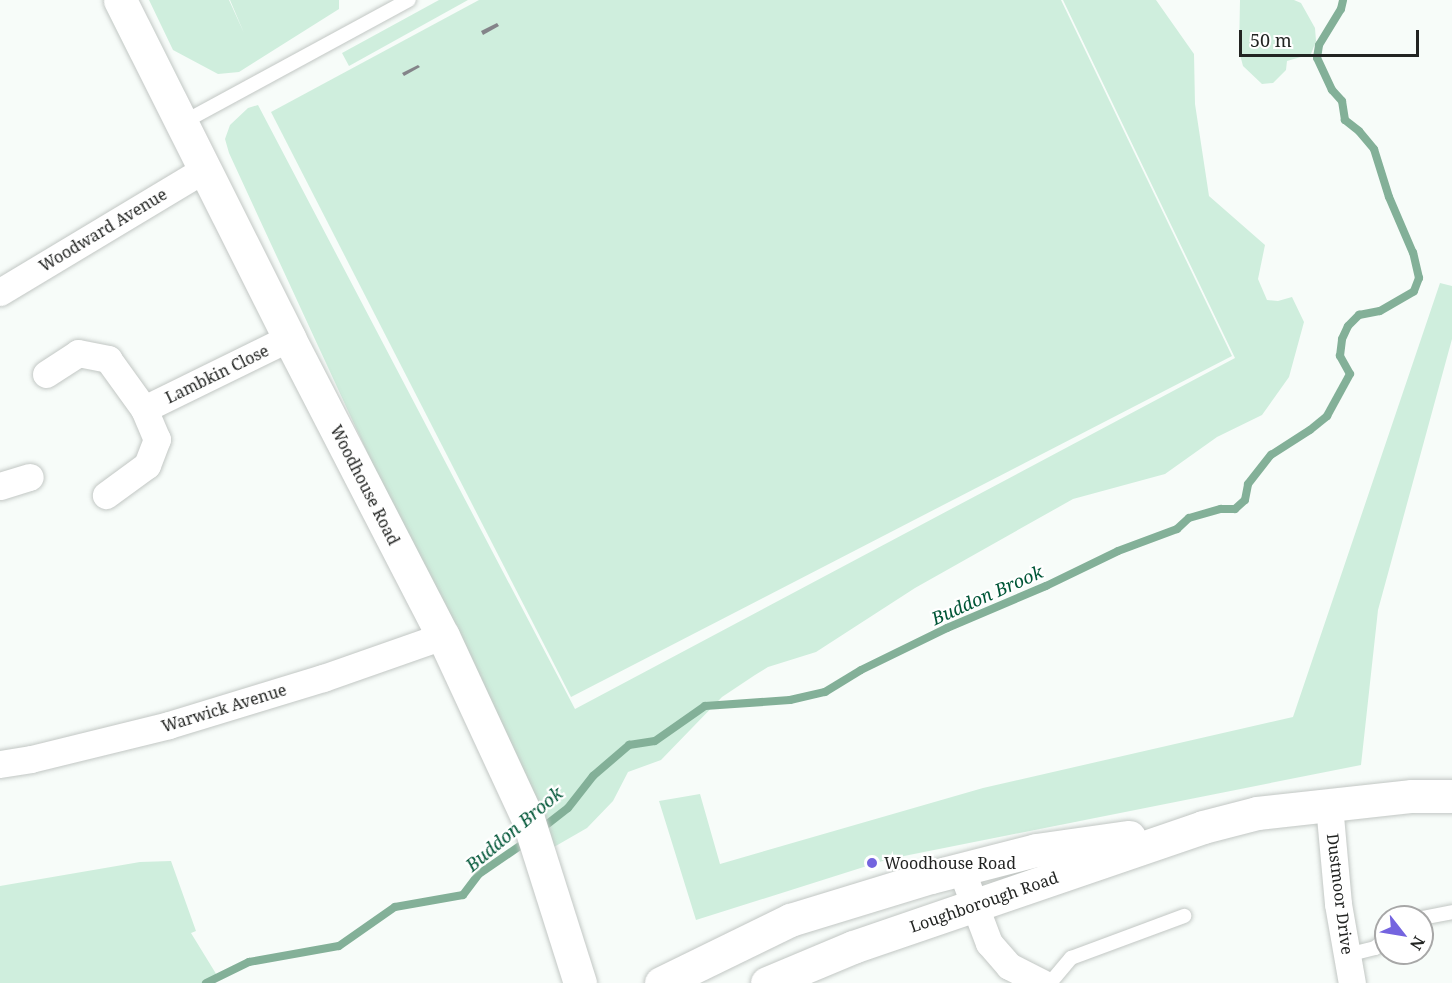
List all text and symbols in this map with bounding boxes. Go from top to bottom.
scale bar [1242,18,1422,56]
text: 50 m [1250,28,1292,52]
street label: Woodward Avenue [36,184,170,276]
street label: Lambkin Close [162,341,272,407]
street label: Woodhouse Road [326,422,404,548]
water label: Buddon Brook [928,561,1046,629]
street label: Warwick Avenue [159,680,289,736]
water label: Buddon Brook [461,782,567,876]
street label: Dustmoor Drive [1323,832,1357,956]
place label: Woodhouse Road [884,853,1016,873]
marker: Woodhouse Road [865,856,879,870]
street label: Loughborough Road [907,868,1061,936]
north arrow [1374,905,1434,965]
text: N [1405,932,1430,954]

